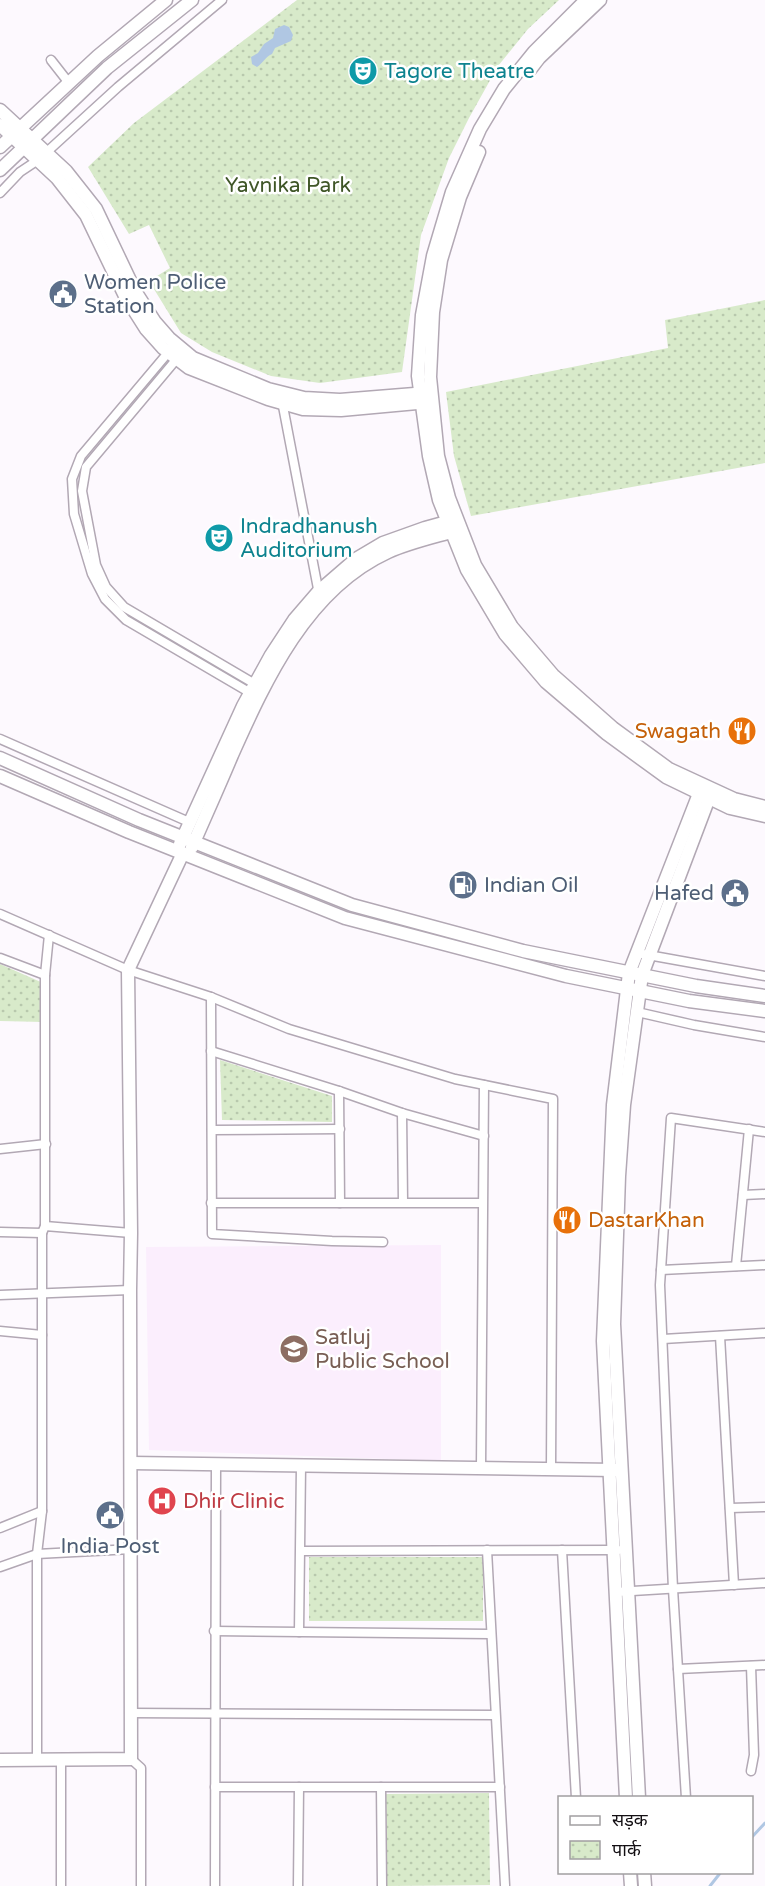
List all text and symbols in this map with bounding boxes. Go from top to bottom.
theatre icon: Tagore Theatre [347,55,379,87]
place label: Tagore Theatre [384,59,535,84]
park label: Yavnika Park [225,173,351,198]
place label: Women Police Station [84,270,227,319]
public building icon: Women Police Station [47,278,79,310]
place label: Indradhanush Auditorium [240,514,378,563]
theatre icon: Indradhanush Auditorium [203,522,235,554]
restaurant icon: Swagath [726,715,758,747]
place label: Swagath [635,719,721,744]
fuel station icon: Indian Oil [447,869,479,901]
place label: Indian Oil [484,873,578,898]
public building icon: Hafed [719,877,751,909]
place label: Hafed [654,881,714,906]
restaurant icon: DastarKhan [551,1204,583,1236]
place label: DastarKhan [588,1208,705,1233]
place label: Satluj Public School [315,1325,450,1374]
school or university icon: Satluj Public School [278,1333,310,1365]
hospital icon: Dhir Clinic [146,1485,178,1517]
place label: Dhir Clinic [183,1489,284,1514]
public building icon: India Post [94,1499,126,1531]
place label: India Post [61,1534,159,1559]
legend [558,1796,753,1874]
text: सड़क [612,1809,649,1831]
text: पार्क [612,1839,642,1861]

